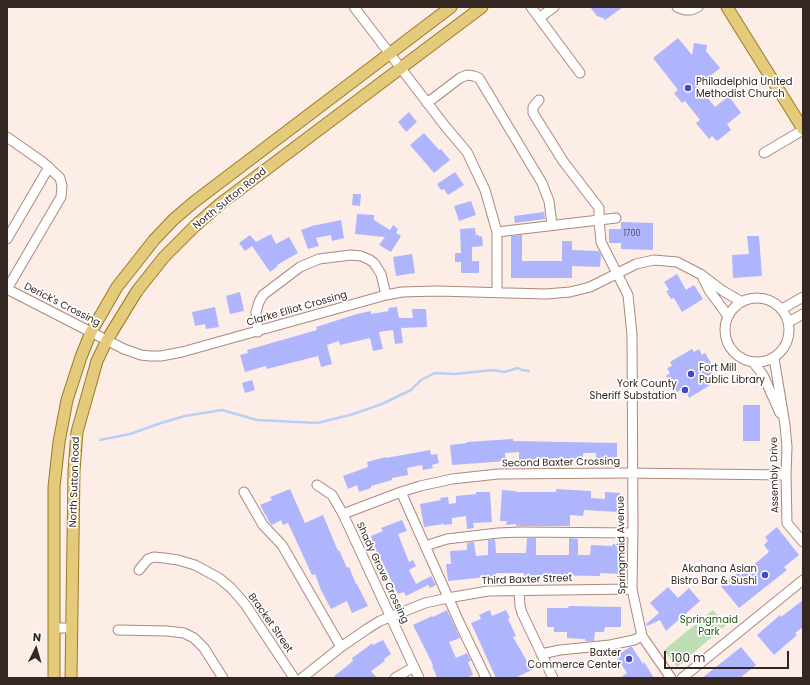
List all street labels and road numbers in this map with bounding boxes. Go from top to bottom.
street label: North Sutton Road [191,166,269,232]
street label: Derick's Crossing [22,281,102,329]
street label: Clarke Elliot Crossing [245,289,349,329]
street label: North Sutton Road [67,436,83,528]
street label: Assembly Drive [768,437,782,513]
street label: Second Baxter Crossing [502,456,620,470]
street label: Springmaid Avenue [615,496,629,594]
street label: Shady Grove Crossing [353,520,411,626]
street label: Third Baxter Street [482,572,572,588]
street label: Bracket Street [245,591,295,655]

